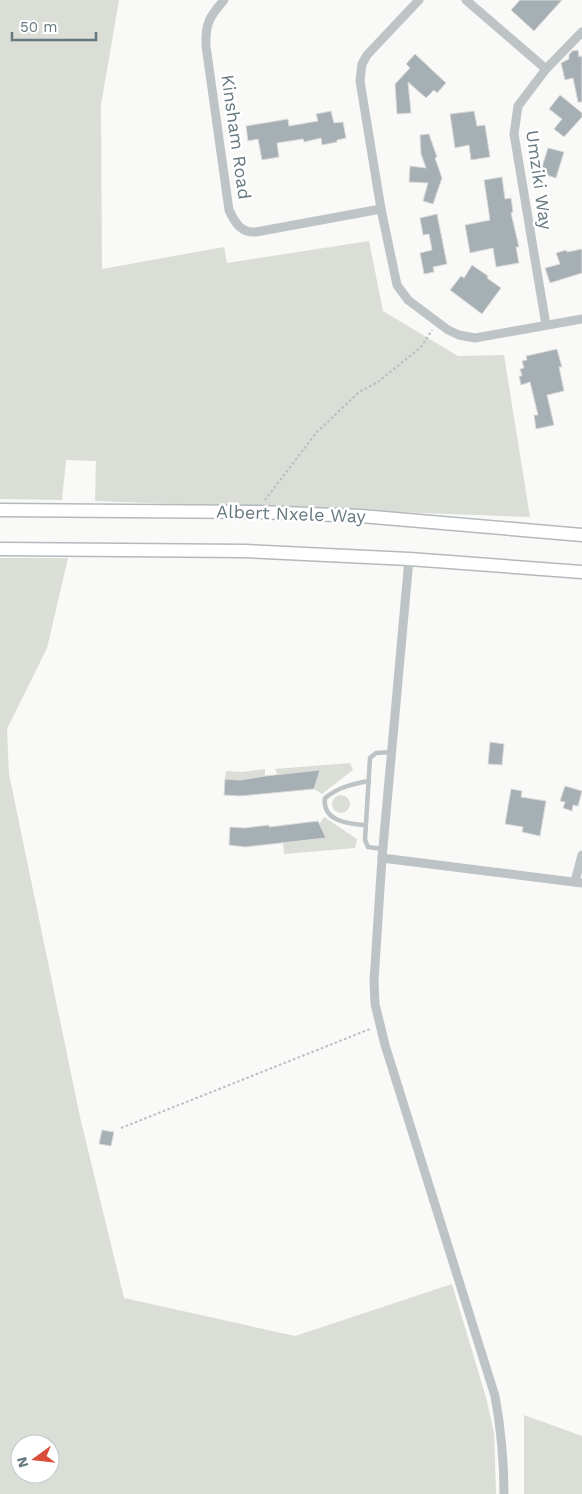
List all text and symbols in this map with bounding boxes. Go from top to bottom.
scale bar [12,10,96,42]
text: 50 m [20,18,57,36]
street label: Kinsham Road [217,73,256,201]
street label: Umziki Way [522,129,557,232]
street label: Albert Nxele Way [216,500,367,527]
north arrow [10,1434,60,1484]
text: N [13,1455,32,1469]

